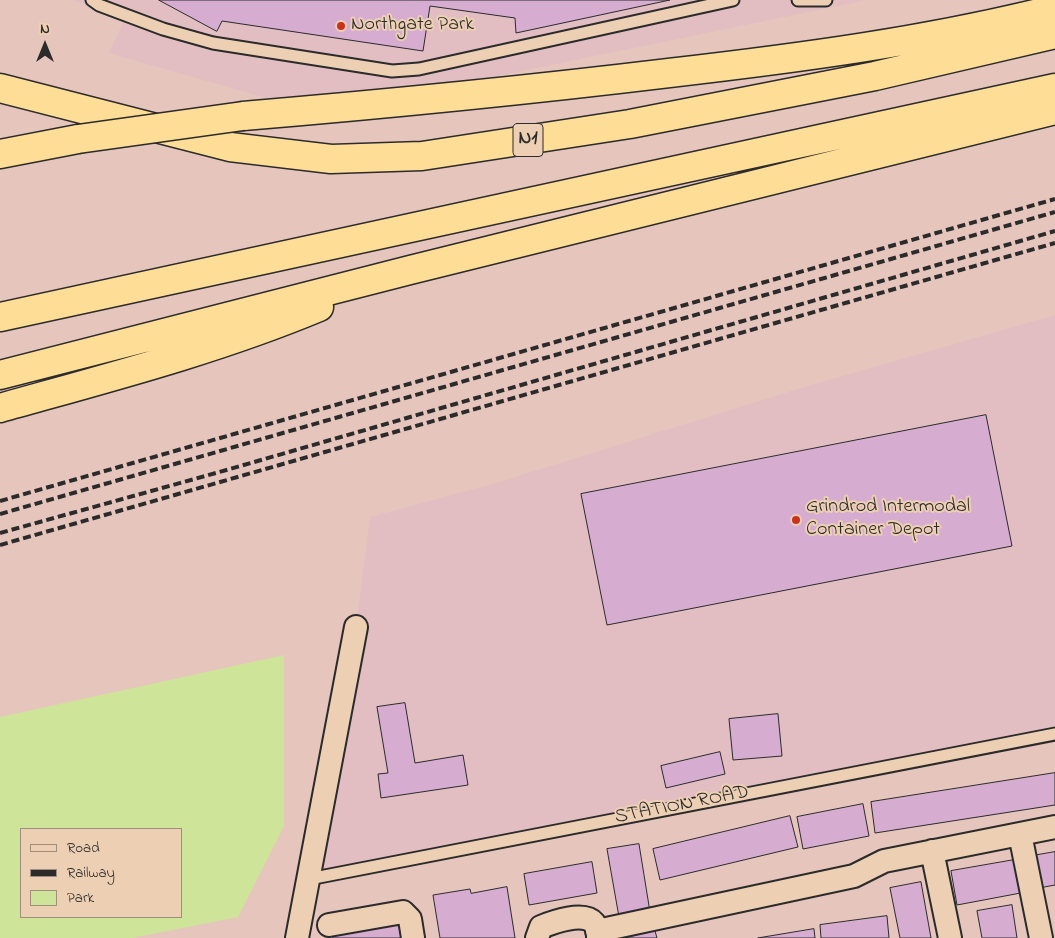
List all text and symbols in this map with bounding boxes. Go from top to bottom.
place label: Northgate Park [351,14,474,38]
text: N [40,19,50,40]
north arrow [20,20,70,70]
marker: Northgate Park [335,20,347,32]
road number: N1 [513,124,543,156]
place label: Grindrod Intermodal Container Depot [806,496,970,543]
marker: Grindrod Intermodal Container Depot [790,514,802,526]
street label: STATION ROAD [613,781,751,831]
legend [20,828,182,918]
text: Road [67,837,100,859]
text: Railway [67,862,115,884]
text: Park [67,887,94,909]

